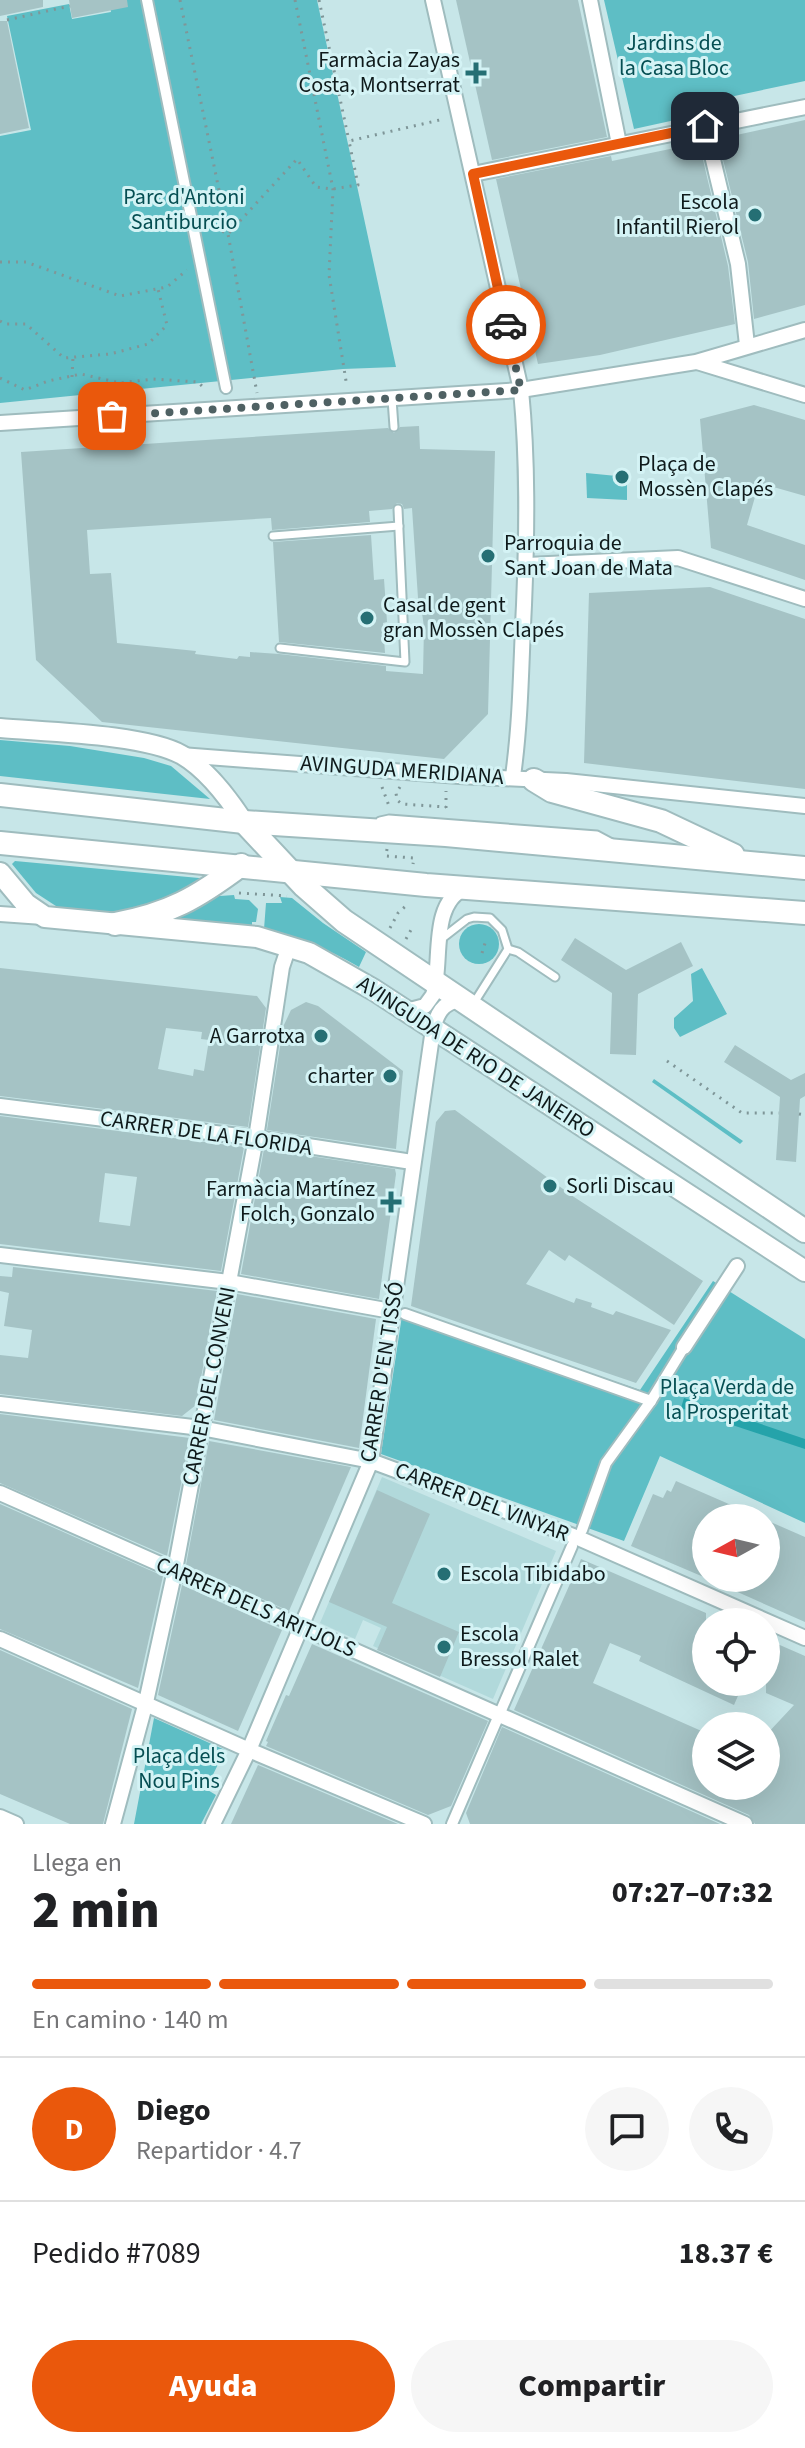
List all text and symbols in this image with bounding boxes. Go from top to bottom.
park label: Jardins de la Casa Bloc [619,27,729,84]
place label: Farmàcia Zayas Costa, Montserrat [299,44,461,101]
marker: Farmàcia Zayas Costa, Montserrat [467,64,485,82]
pin [671,92,739,160]
icon: home [683,104,727,148]
park label: Parc d'Antoni Santiburcio [123,181,245,238]
place label: Escola Infantil Rierol [615,186,739,243]
marker: Escola Infantil Rierol [746,206,764,224]
courier [466,285,546,365]
icon: car [484,303,528,347]
pin [78,382,146,450]
icon: bag [90,394,134,438]
place label: Plaça de Mossèn Clapés [638,448,773,505]
marker: Plaça de Mossèn Clapés [613,468,631,486]
place label: Parroquia de Sant Joan de Mata [504,527,673,584]
marker: Parroquia de Sant Joan de Mata [479,547,497,565]
place label: Casal de gent gran Mossèn Clapés [383,589,564,646]
marker: Casal de gent gran Mossèn Clapés [358,609,376,627]
street label: AVINGUDA MERIDIANA [299,747,505,793]
street label: AVINGUDA DE RIO DE JANEIRO [351,968,601,1146]
place label: A Garrotxa [210,1020,305,1052]
marker: A Garrotxa [312,1027,330,1045]
place label: charter [308,1060,374,1092]
marker: charter [381,1067,399,1085]
street label: CARRER DE LA FLORIDA [98,1102,314,1164]
place label: Sorli Discau [566,1170,674,1202]
place label: Farmàcia Martínez Folch, Gonzalo [206,1173,375,1230]
marker: Sorli Discau [541,1177,559,1195]
marker: Farmàcia Martínez Folch, Gonzalo [382,1193,400,1211]
street label: CARRER D'EN TISSÓ [352,1279,412,1465]
street label: CARRER DEL CONVENI [174,1284,244,1488]
park label: Plaça Verda de la Prosperitat [660,1371,794,1428]
street label: CARRER DEL VINYAR [390,1454,574,1550]
north arrow [692,1504,780,1592]
map controls [692,1504,780,1800]
street label: CARRER DELS ARITJOLS [151,1548,361,1666]
place label: Escola Tibidabo [460,1558,606,1590]
marker: Escola Tibidabo [435,1565,453,1583]
button: locate [692,1608,780,1696]
place label: Escola Bressol Ralet [460,1618,579,1675]
marker: Escola Bressol Ralet [435,1638,453,1656]
button: layers [692,1712,780,1800]
park label: Plaça dels Nou Pins [133,1740,225,1797]
text: Llega en [32,1844,122,1881]
text: 07:27–07:32 [612,1871,773,1914]
text: 2 min [32,1874,160,1948]
text: En camino · 140 m [32,2001,228,2038]
button: chat [585,2087,669,2171]
button: phone [689,2087,773,2171]
text: Diego [136,2089,211,2132]
text: D [64,2108,84,2151]
text: Repartidor · 4.7 [136,2132,302,2169]
text: Pedido #7089 [32,2232,201,2275]
text: 18.37 € [679,2232,773,2275]
button: Ayuda [32,2340,395,2432]
button: Compartir [411,2340,773,2432]

